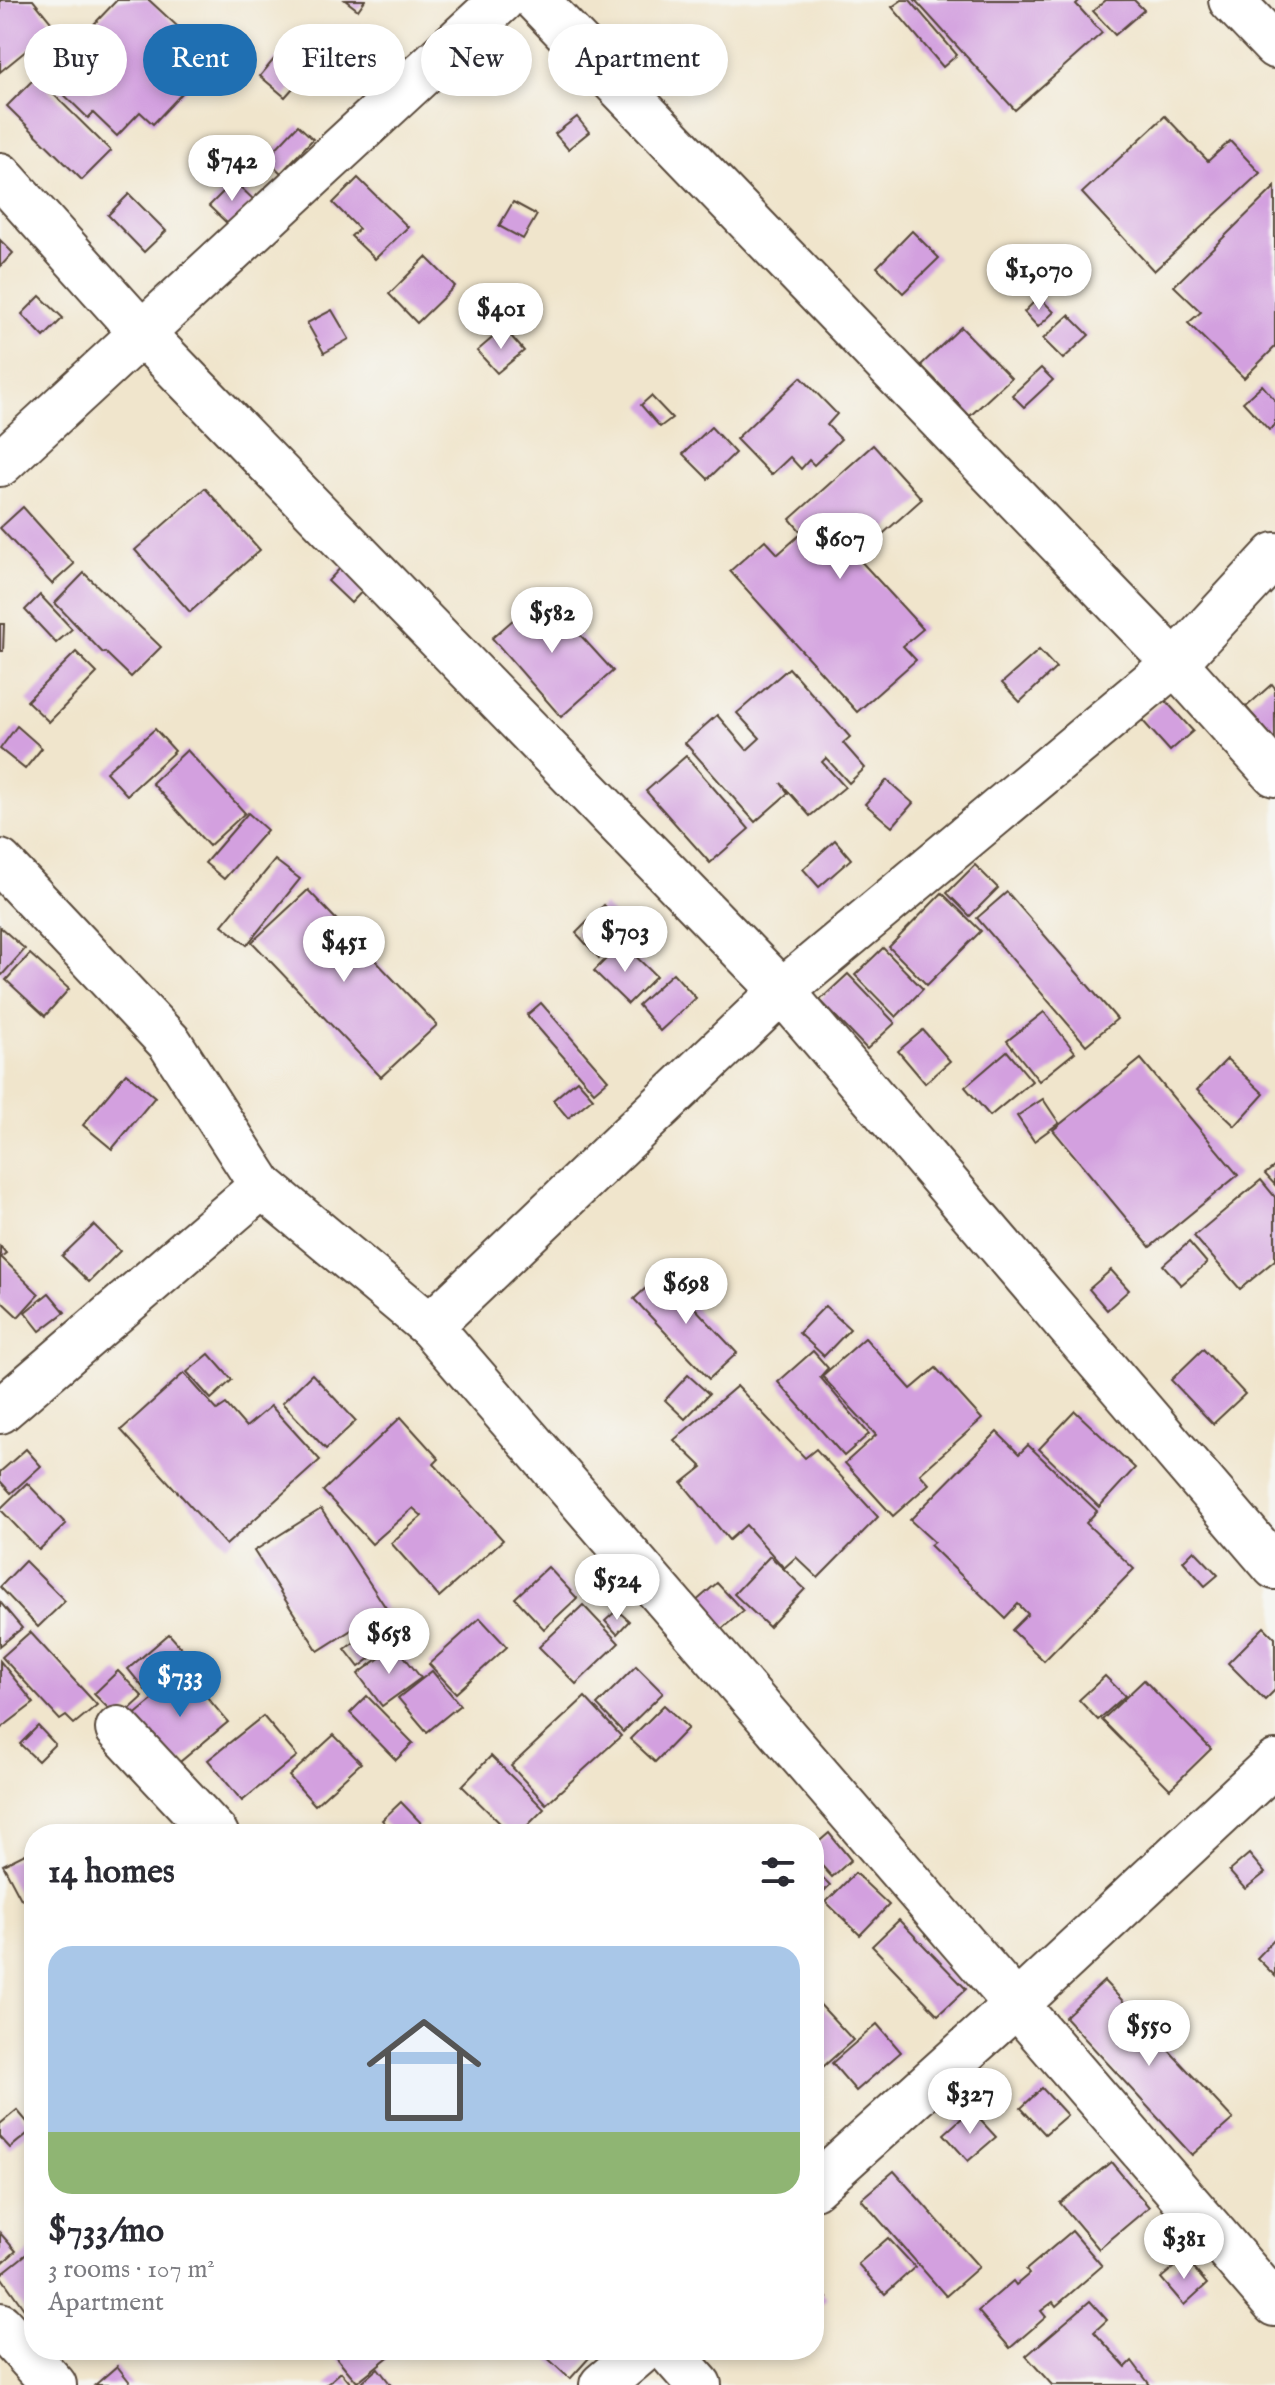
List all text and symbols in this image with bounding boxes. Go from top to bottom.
chip: Buy [24,24,127,96]
chip: Rent [143,24,257,96]
chip: Filters [273,24,405,96]
chip: New [421,24,532,96]
chip: Apartment [548,24,728,96]
pin: $742 [185,135,279,203]
text: $742 [206,144,258,177]
pin: $1,070 [974,244,1104,312]
text: $1,070 [1005,253,1073,286]
pin: $401 [454,283,548,351]
text: $401 [476,292,526,325]
pin: $607 [793,513,887,581]
text: $607 [815,522,865,555]
pin: $582 [505,587,599,655]
text: $582 [529,596,575,629]
pin: $703 [578,906,672,974]
text: $703 [600,915,650,948]
pin: $451 [297,916,391,984]
text: $451 [321,925,367,958]
pin: $698 [639,1258,733,1326]
text: $698 [663,1267,709,1300]
pin: $524 [570,1554,664,1622]
text: $524 [593,1563,641,1596]
pin: $658 [342,1608,436,1676]
text: $658 [367,1617,411,1650]
pin: $733 [133,1651,227,1719]
text: $733 [157,1660,203,1693]
icon: filters [756,1850,800,1894]
text: 14 homes [48,1851,175,1894]
icon: home [352,1998,496,2142]
pin: $550 [1102,2000,1196,2068]
text: $550 [1126,2009,1172,2042]
pin: $327 [923,2068,1017,2136]
text: $327 [946,2077,994,2110]
text: $733/mo [48,2210,164,2253]
pin: $381 [1137,2213,1231,2281]
text: $381 [1162,2222,1206,2255]
text: 3 rooms · 107 m² [48,2253,215,2286]
text: Apartment [48,2286,164,2319]

